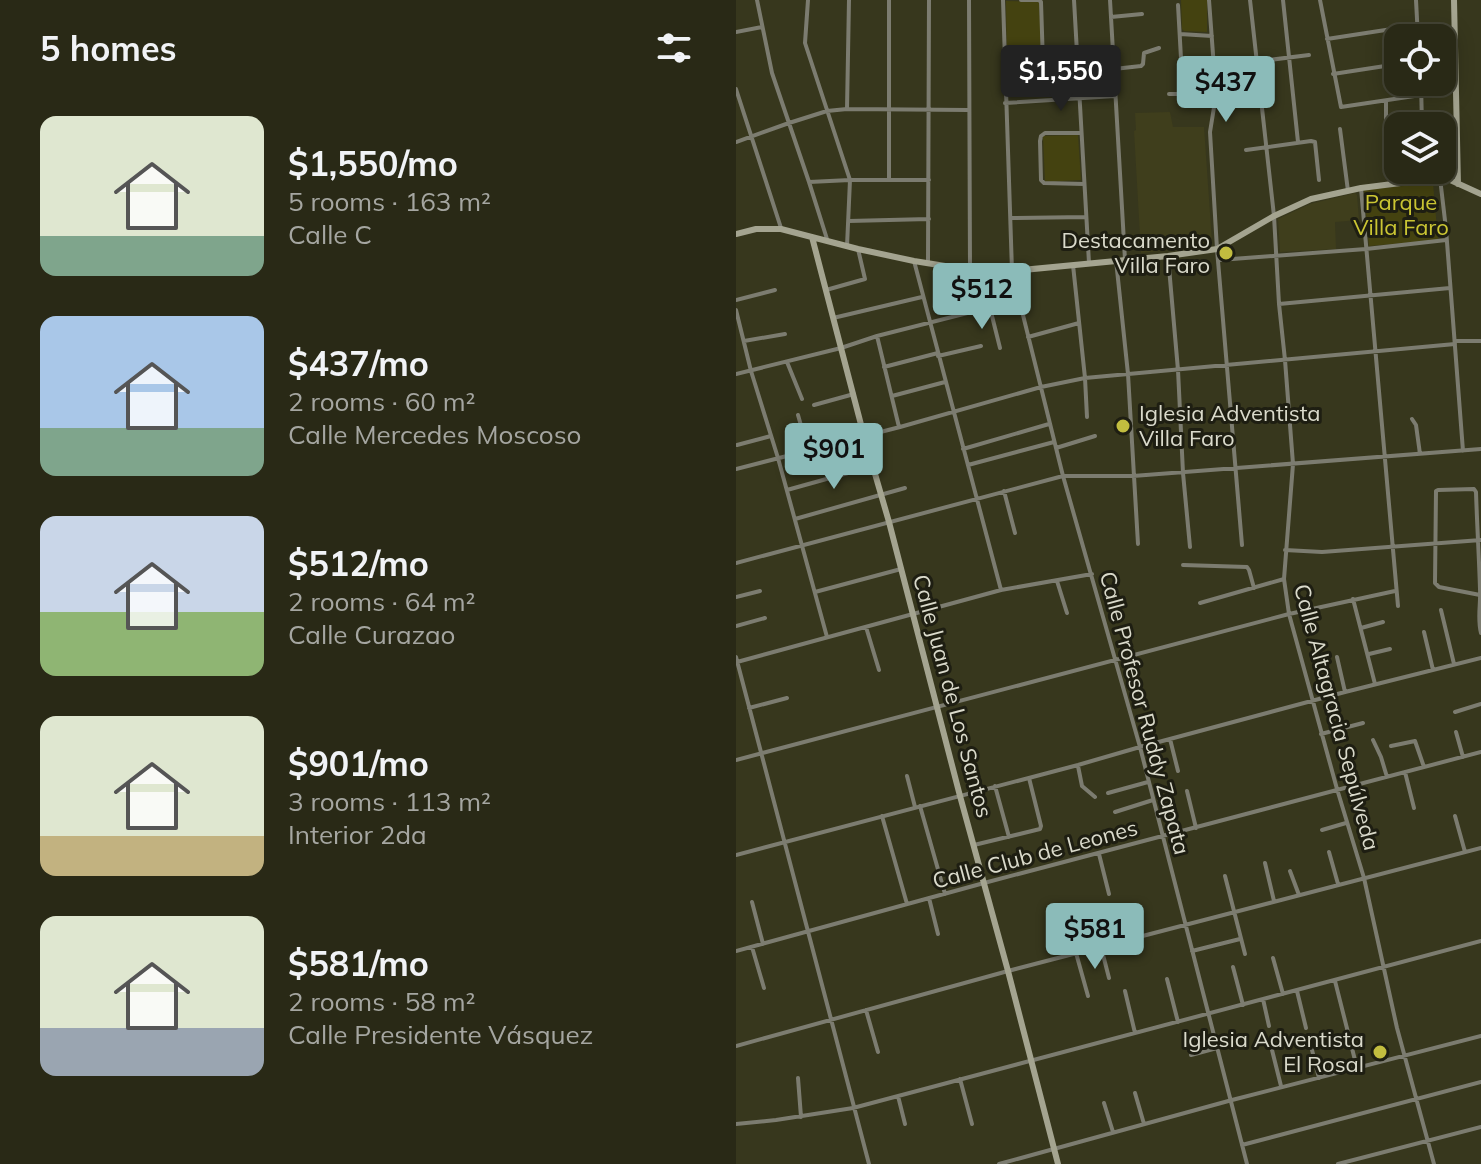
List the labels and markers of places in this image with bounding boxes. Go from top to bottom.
pin: $1,550 [996,45,1126,113]
pin: $437 [1179,56,1273,124]
place label: Destacamento Villa Faro [1062,226,1210,279]
marker: Destacamento Villa Faro [1217,244,1235,262]
pin: $512 [935,263,1029,331]
place label: Iglesia Adventista Villa Faro [1139,399,1321,452]
marker: Iglesia Adventista Villa Faro [1114,417,1132,435]
pin: $901 [787,423,881,491]
pin: $581 [1048,903,1142,971]
place label: Iglesia Adventista El Rosal [1182,1025,1364,1078]
marker: Iglesia Adventista El Rosal [1371,1043,1389,1061]

